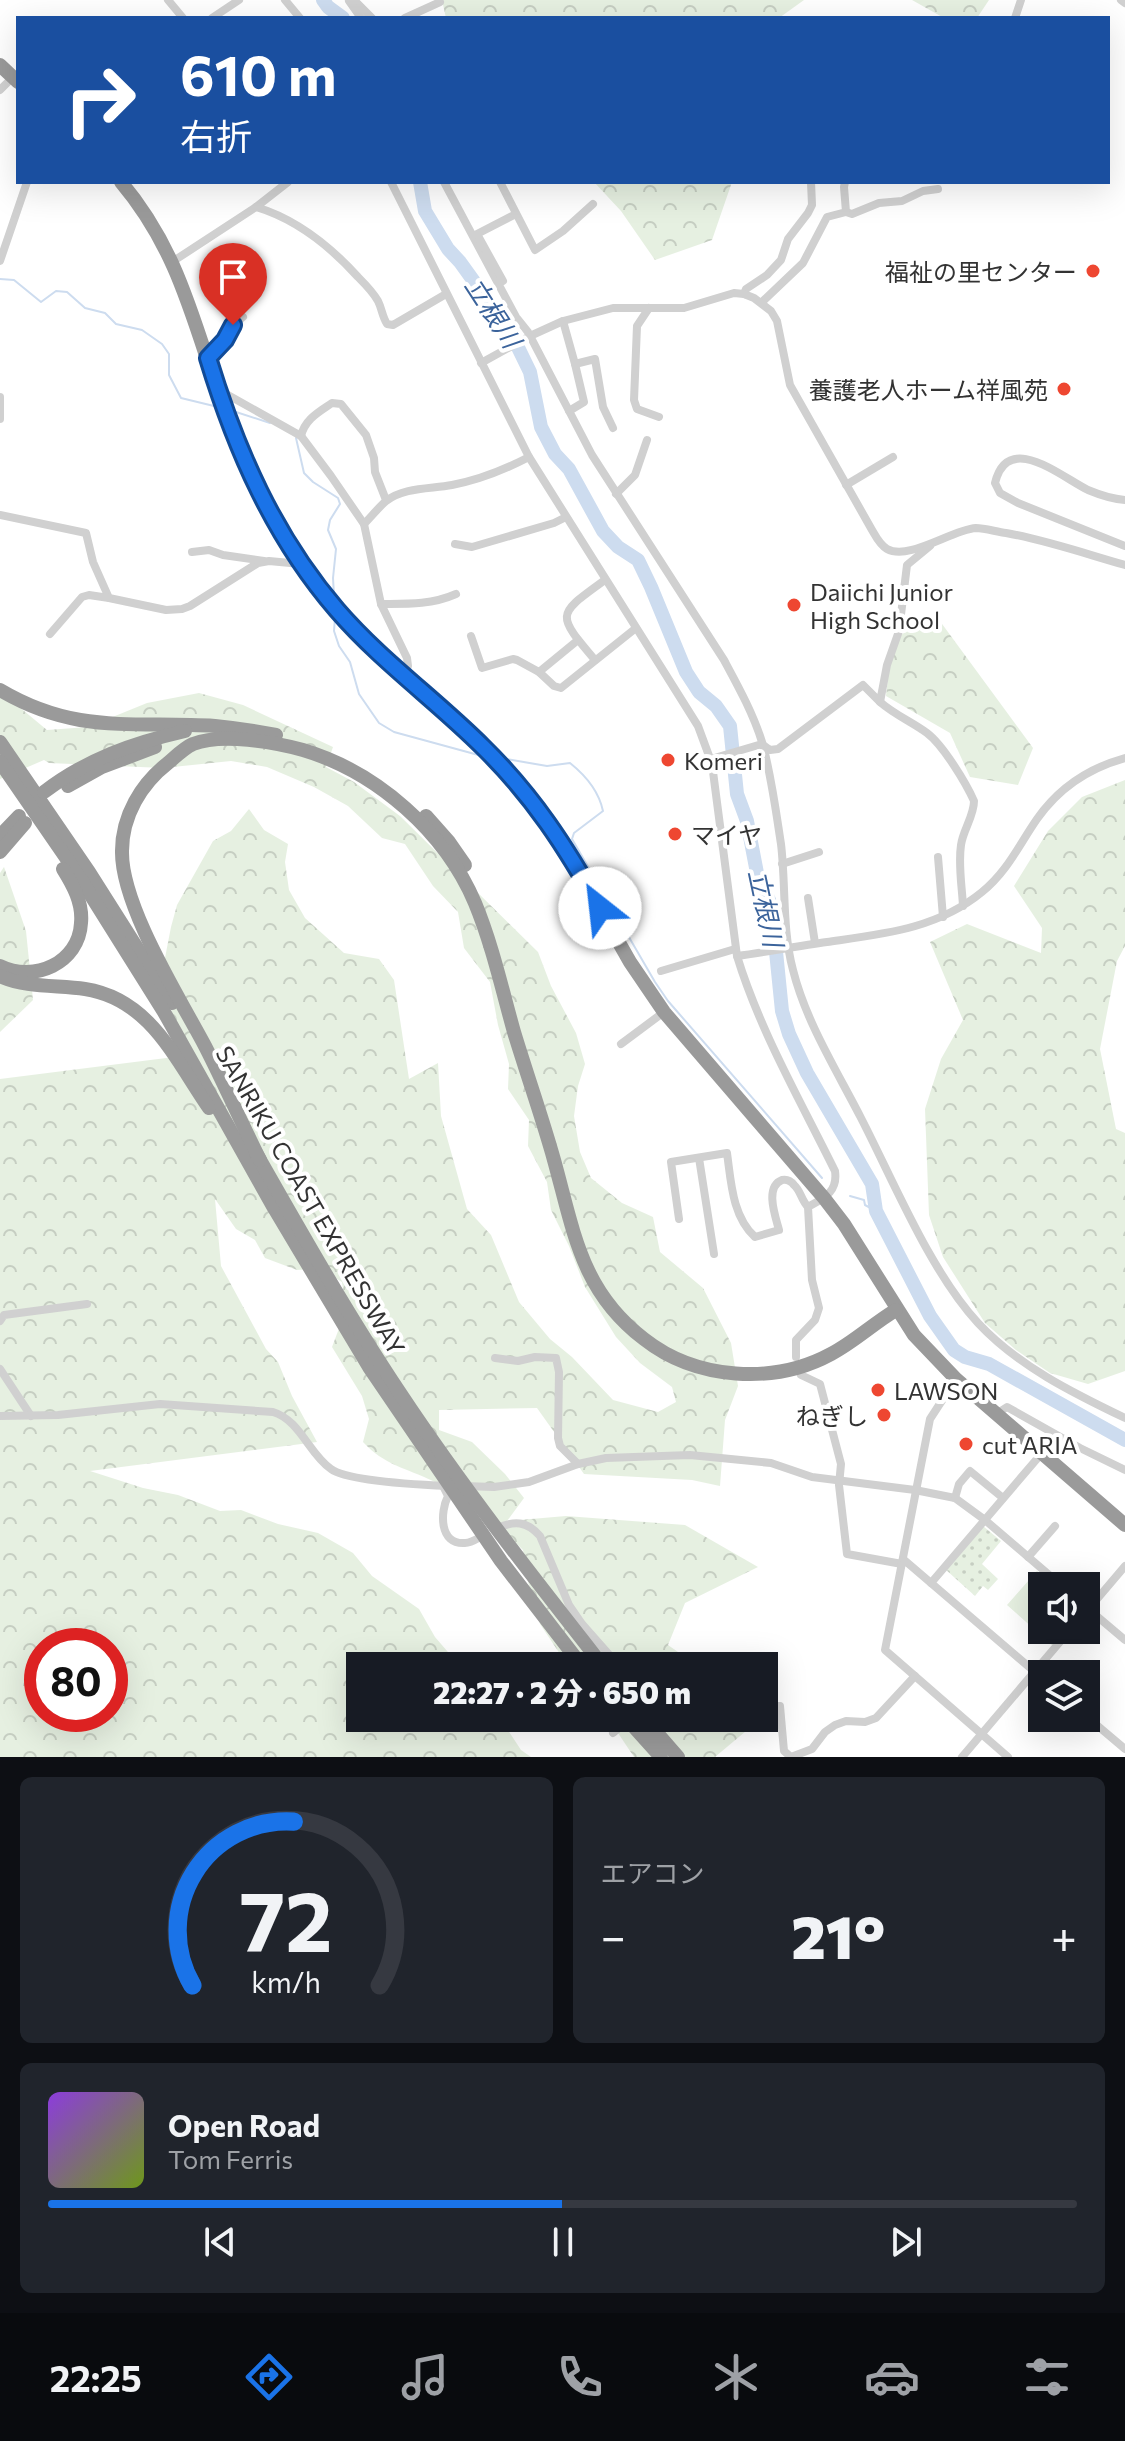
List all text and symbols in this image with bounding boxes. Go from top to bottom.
text: 610 m [180,39,337,108]
icon: right [48,48,152,152]
text: 右折 [180,113,252,157]
pin [199,243,267,325]
icon: arrive [211,255,255,299]
place label: 福祉の里センター [885,257,1077,286]
marker: 福祉の里センター [1084,262,1102,280]
water label: 立根川 [460,271,530,356]
place label: 養護老人ホーム祥風苑 [809,375,1048,404]
marker: 養護老人ホーム祥風苑 [1055,380,1073,398]
place label: Daiichi Junior High School [810,577,954,634]
marker: Daiichi Junior High School [785,596,803,614]
place label: Komeri [684,746,763,775]
marker: Komeri [659,751,677,769]
place label: マイヤ [691,820,762,849]
marker: マイヤ [666,825,684,843]
position arrow [558,866,642,950]
water label: 立根川 [744,867,791,952]
street label: SANRIKU COAST EXPRESSWAY [210,1040,412,1360]
place label: LAWSON [894,1376,998,1405]
marker: LAWSON [869,1381,887,1399]
place label: ねぎし [796,1401,868,1430]
marker: ねぎし [875,1406,893,1424]
place label: cut ARIA [982,1430,1078,1459]
marker: cut ARIA [957,1435,975,1453]
map controls [1028,1572,1100,1732]
button: sound [1028,1572,1100,1644]
speed limit sign: 80 [24,1628,128,1732]
button: layers [1028,1660,1100,1732]
text: 22:27 · 2 分 · 650 m [433,1673,691,1710]
text: エアコン [601,1857,705,1888]
text: 72 [240,1867,333,1969]
text: 21° [791,1898,885,1971]
text: − [601,1908,626,1962]
text: + [1051,1908,1077,1962]
text: km/h [251,1964,321,1999]
text: Open Road [168,2106,320,2143]
text: Tom Ferris [168,2143,293,2174]
icon: previous [198,2220,242,2264]
icon: pause [541,2220,585,2264]
icon: next [884,2220,928,2264]
icon: directions [241,2349,297,2405]
icon: music [397,2349,453,2405]
icon: phone [552,2349,608,2405]
icon: climate [708,2349,764,2405]
icon: car [864,2349,920,2405]
icon: filters [1019,2349,1075,2405]
text: 22:25 [50,2355,142,2399]

